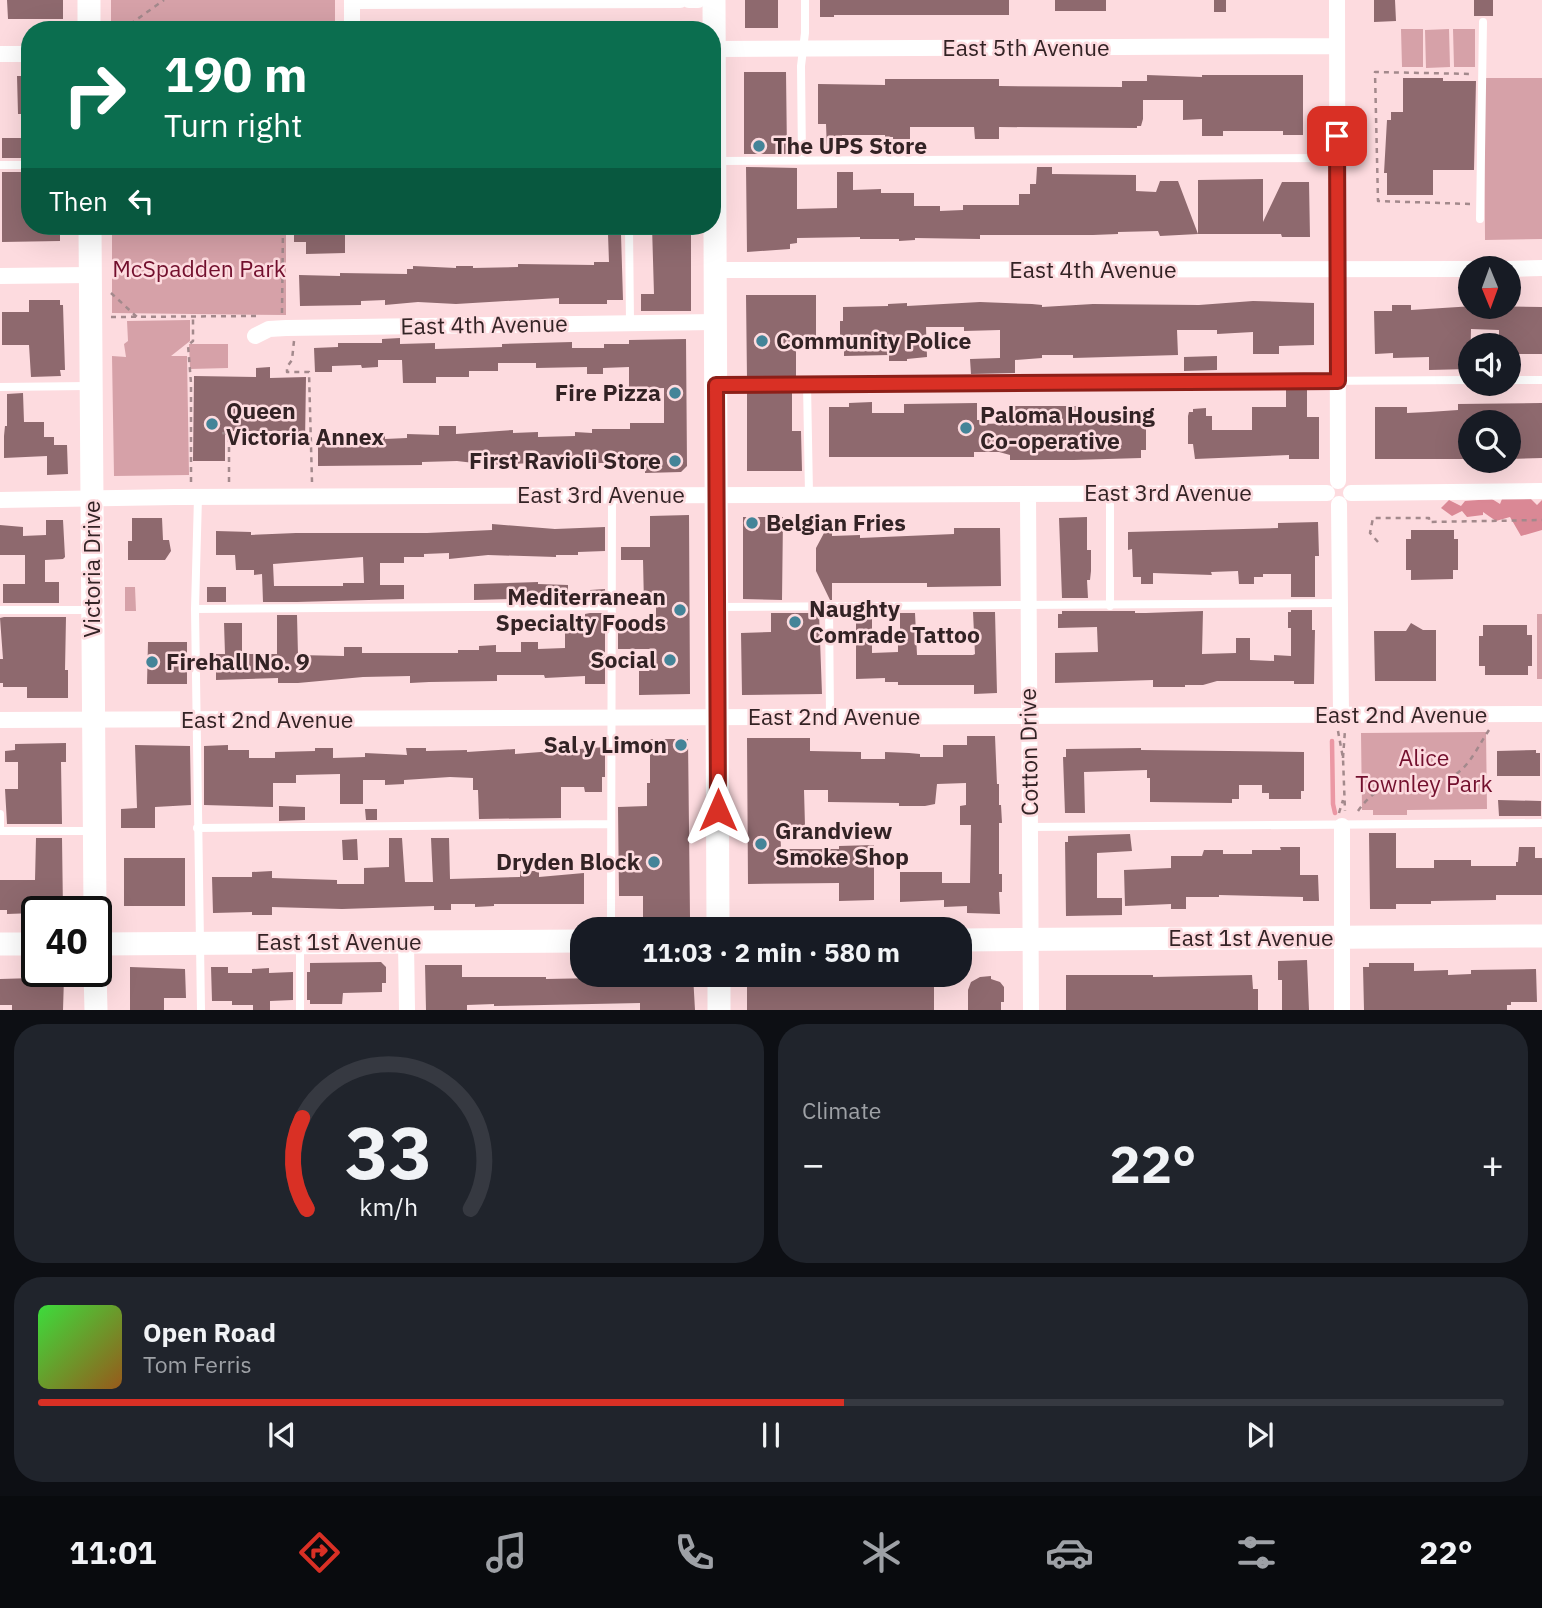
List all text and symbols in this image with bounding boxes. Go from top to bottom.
street label: East 5th Avenue [942,32,1110,62]
text: 190 m [164,42,308,105]
icon: right [49,49,140,140]
text: Turn right [164,104,302,146]
pin [1307,106,1367,166]
icon: arrive [1318,117,1356,155]
place label: The UPS Store [773,130,927,160]
marker: The UPS Store [751,138,767,154]
icon: left [122,182,160,220]
text: Then [49,184,108,218]
park label: McSpadden Park [112,253,286,283]
street label: East 4th Avenue [1009,254,1177,284]
north arrow [1458,256,1521,318]
map controls [1458,256,1521,473]
street label: East 4th Avenue [400,308,568,340]
place label: Community Police [776,325,972,355]
marker: Community Police [754,333,770,349]
button: sound [1458,333,1521,396]
place label: Fire Pizza [555,377,661,407]
marker: Fire Pizza [667,385,683,401]
place label: Queen Victoria Annex [226,395,384,451]
place label: Paloma Housing Co-operative [980,399,1155,455]
button: search [1458,410,1521,473]
marker: Queen Victoria Annex [204,416,220,432]
marker: Paloma Housing Co-operative [958,420,974,436]
place label: First Ravioli Store [469,445,661,475]
marker: First Ravioli Store [667,453,683,469]
street label: East 3rd Avenue [1084,477,1252,507]
street label: East 3rd Avenue [517,479,685,509]
street label: Victoria Drive [76,500,106,638]
place label: Belgian Fries [766,507,906,537]
marker: Belgian Fries [744,515,760,531]
place label: Mediterranean Specialty Foods [496,581,666,637]
place label: Naughty Comrade Tattoo [809,593,980,649]
marker: Mediterranean Specialty Foods [672,602,688,618]
marker: Naughty Comrade Tattoo [787,614,803,630]
place label: Social [590,644,656,674]
place label: Firehall No. 9 [166,646,310,676]
marker: Social [662,652,678,668]
marker: Firehall No. 9 [144,654,160,670]
street label: Cotton Drive [1012,688,1044,816]
street label: East 2nd Avenue [1315,699,1487,729]
street label: East 2nd Avenue [748,701,920,731]
street label: East 2nd Avenue [181,704,353,734]
place label: Sal y Limon [543,729,667,759]
marker: Sal y Limon [673,737,689,753]
park label: Alice Townley Park [1355,742,1493,798]
position arrow [681,773,755,847]
place label: Grandview Smoke Shop [775,815,909,871]
marker: Grandview Smoke Shop [753,836,769,852]
place label: Dryden Block [496,846,641,876]
marker: Dryden Block [646,854,662,870]
speed limit sign: 40 [21,896,112,987]
street label: East 1st Avenue [1168,922,1334,952]
street label: East 1st Avenue [256,926,422,956]
text: 11:03 · 2 min · 580 m [642,935,900,969]
text: Climate [802,1095,881,1125]
text: 33 [345,1105,433,1200]
text: 22° [1110,1130,1196,1197]
text: − [802,1139,825,1188]
text: + [1481,1139,1504,1188]
text: km/h [360,1190,418,1223]
text: Open Road [143,1315,276,1349]
text: Tom Ferris [143,1349,252,1379]
icon: previous [263,1416,301,1454]
icon: pause [752,1416,790,1454]
icon: next [1241,1416,1279,1454]
icon: directions [295,1528,344,1577]
icon: music [482,1528,531,1577]
icon: phone [670,1528,719,1577]
icon: climate [857,1528,906,1577]
icon: car [1045,1528,1094,1577]
icon: filters [1232,1528,1281,1577]
text: 11:01 [69,1531,157,1573]
text: 22° [1419,1531,1473,1573]

